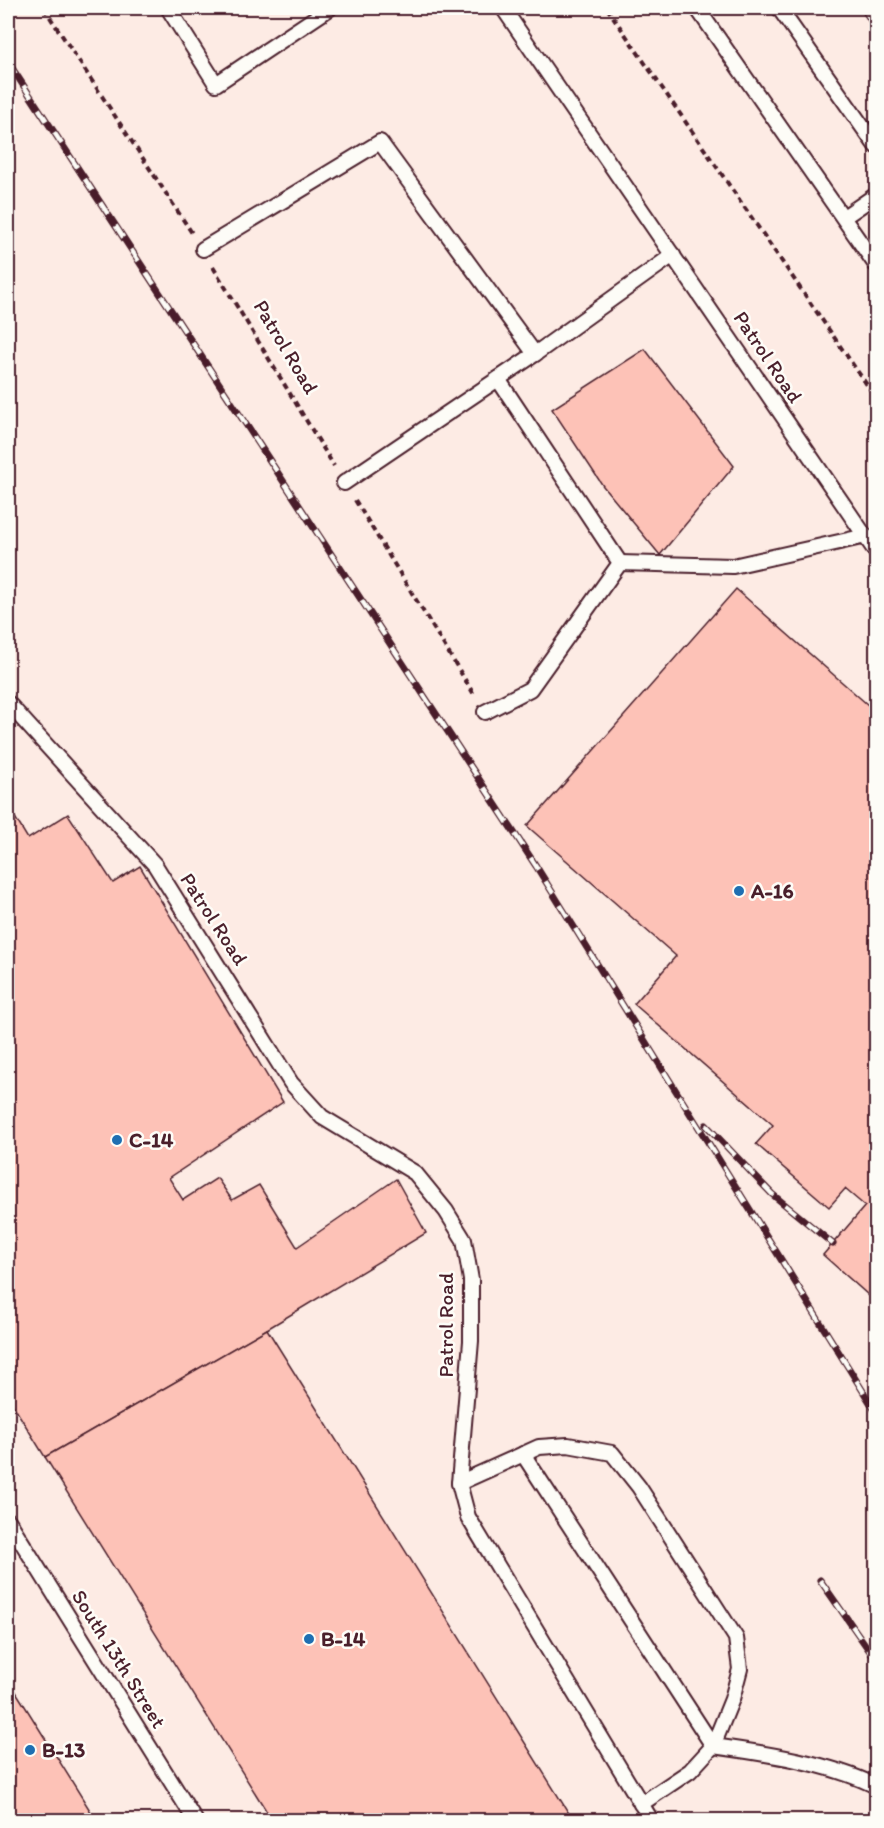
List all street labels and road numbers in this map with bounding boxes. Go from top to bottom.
street label: Patrol Road [249,295,324,399]
street label: Patrol Road [729,306,808,408]
street label: Patrol Road [175,868,254,970]
street label: Patrol Road [433,1272,458,1378]
street label: South 13th Street [67,1585,172,1733]

